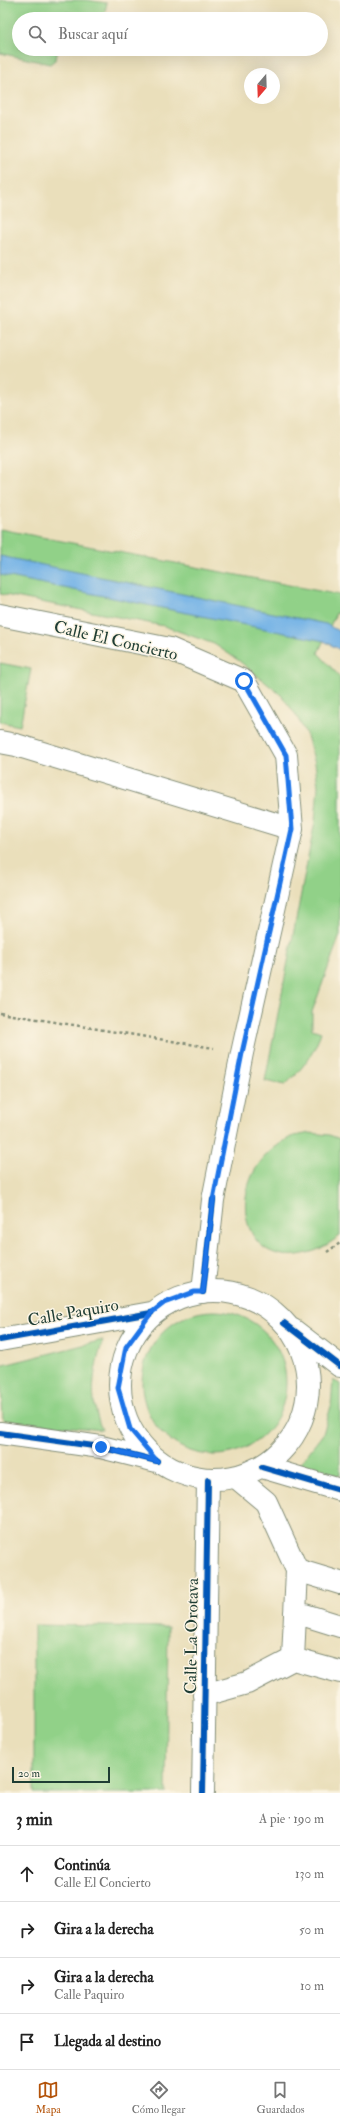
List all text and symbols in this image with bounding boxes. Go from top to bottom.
search box [12,12,328,56]
icon: search [26,23,48,45]
text: Buscar aquí [58,25,127,44]
north arrow [244,68,280,104]
street label: Calle El Concierto [52,616,180,665]
route start [235,672,253,690]
street label: Calle Paquiro [26,1294,120,1331]
route end [92,1438,110,1456]
street label: Calle La Orotava [180,1577,203,1694]
scale bar [12,1765,110,1784]
text: 20 m [18,1767,40,1780]
text: 3 min [16,1809,53,1830]
text: A pie · 190 m [259,1811,324,1827]
text: Continúa [54,1856,110,1875]
icon: ahead [16,1863,38,1885]
text: 130 m [295,1866,324,1882]
text: Calle El Concierto [54,1875,151,1891]
icon: right [16,1919,38,1941]
text: Gira a la derecha [54,1920,154,1939]
text: 50 m [299,1922,324,1938]
text: Gira a la derecha [54,1968,154,1987]
icon: right [16,1975,38,1997]
text: 10 m [300,1978,324,1994]
text: Calle Paquiro [54,1987,124,2003]
icon: arrive [16,2031,38,2053]
text: Llegada al destino [54,2032,161,2051]
tab: Mapa [36,2079,61,2116]
tab: Cómo llegar [132,2079,185,2116]
tab: Guardados [257,2079,304,2116]

